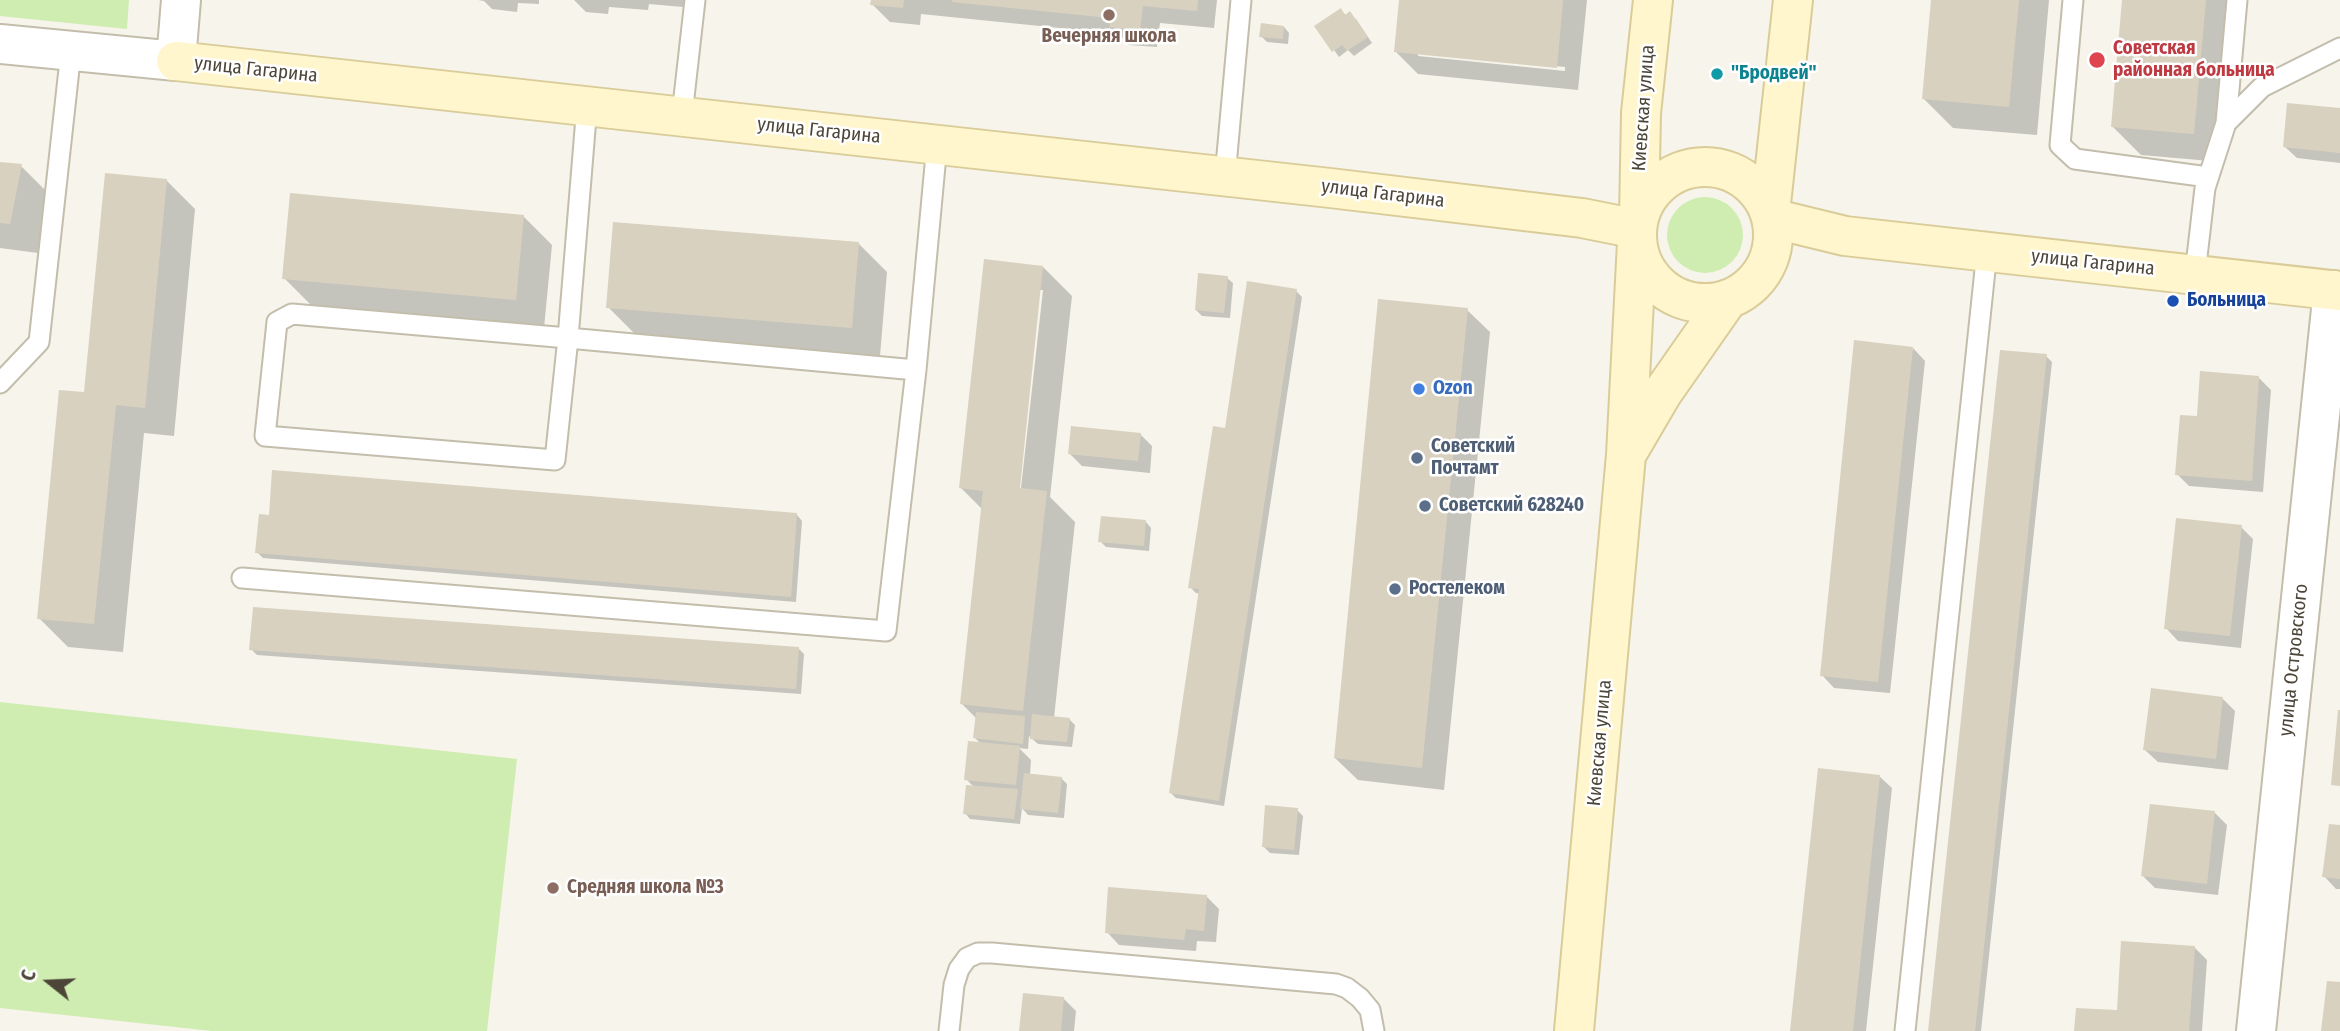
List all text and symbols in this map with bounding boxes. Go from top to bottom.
marker: Вечерняя школа [1101,7,1117,23]
place label: Вечерняя школа [1042,26,1176,48]
place label: Советская районная больница [2113,38,2275,82]
street label: Киевская улица [1628,44,1660,172]
marker: Советская районная больница [2087,50,2107,70]
street label: улица Гагарина [193,52,319,88]
place label: "Бродвей" [1731,63,1817,85]
marker: "Бродвей" [1709,66,1725,82]
street label: улица Гагарина [756,113,882,149]
street label: улица Гагарина [1320,175,1446,213]
street label: улица Гагарина [2030,245,2156,281]
place label: Больница [2187,290,2266,312]
marker: Больница [2165,293,2181,309]
place label: Ozon [1433,378,1473,400]
marker: Ozon [1411,381,1427,397]
place label: Советский Почтамт [1431,436,1515,480]
marker: Советский Почтамт [1409,450,1425,466]
place label: Советский 628240 [1439,495,1584,517]
marker: Советский 628240 [1417,498,1433,514]
place label: Ростелеком [1409,578,1505,600]
marker: Ростелеком [1387,581,1403,597]
street label: улица Островского [2275,583,2313,737]
street label: Киевская улица [1583,679,1617,807]
place label: Средняя школа №3 [567,877,724,899]
marker: Средняя школа №3 [545,880,561,896]
north arrow [14,947,84,1017]
text: С [16,967,41,984]

